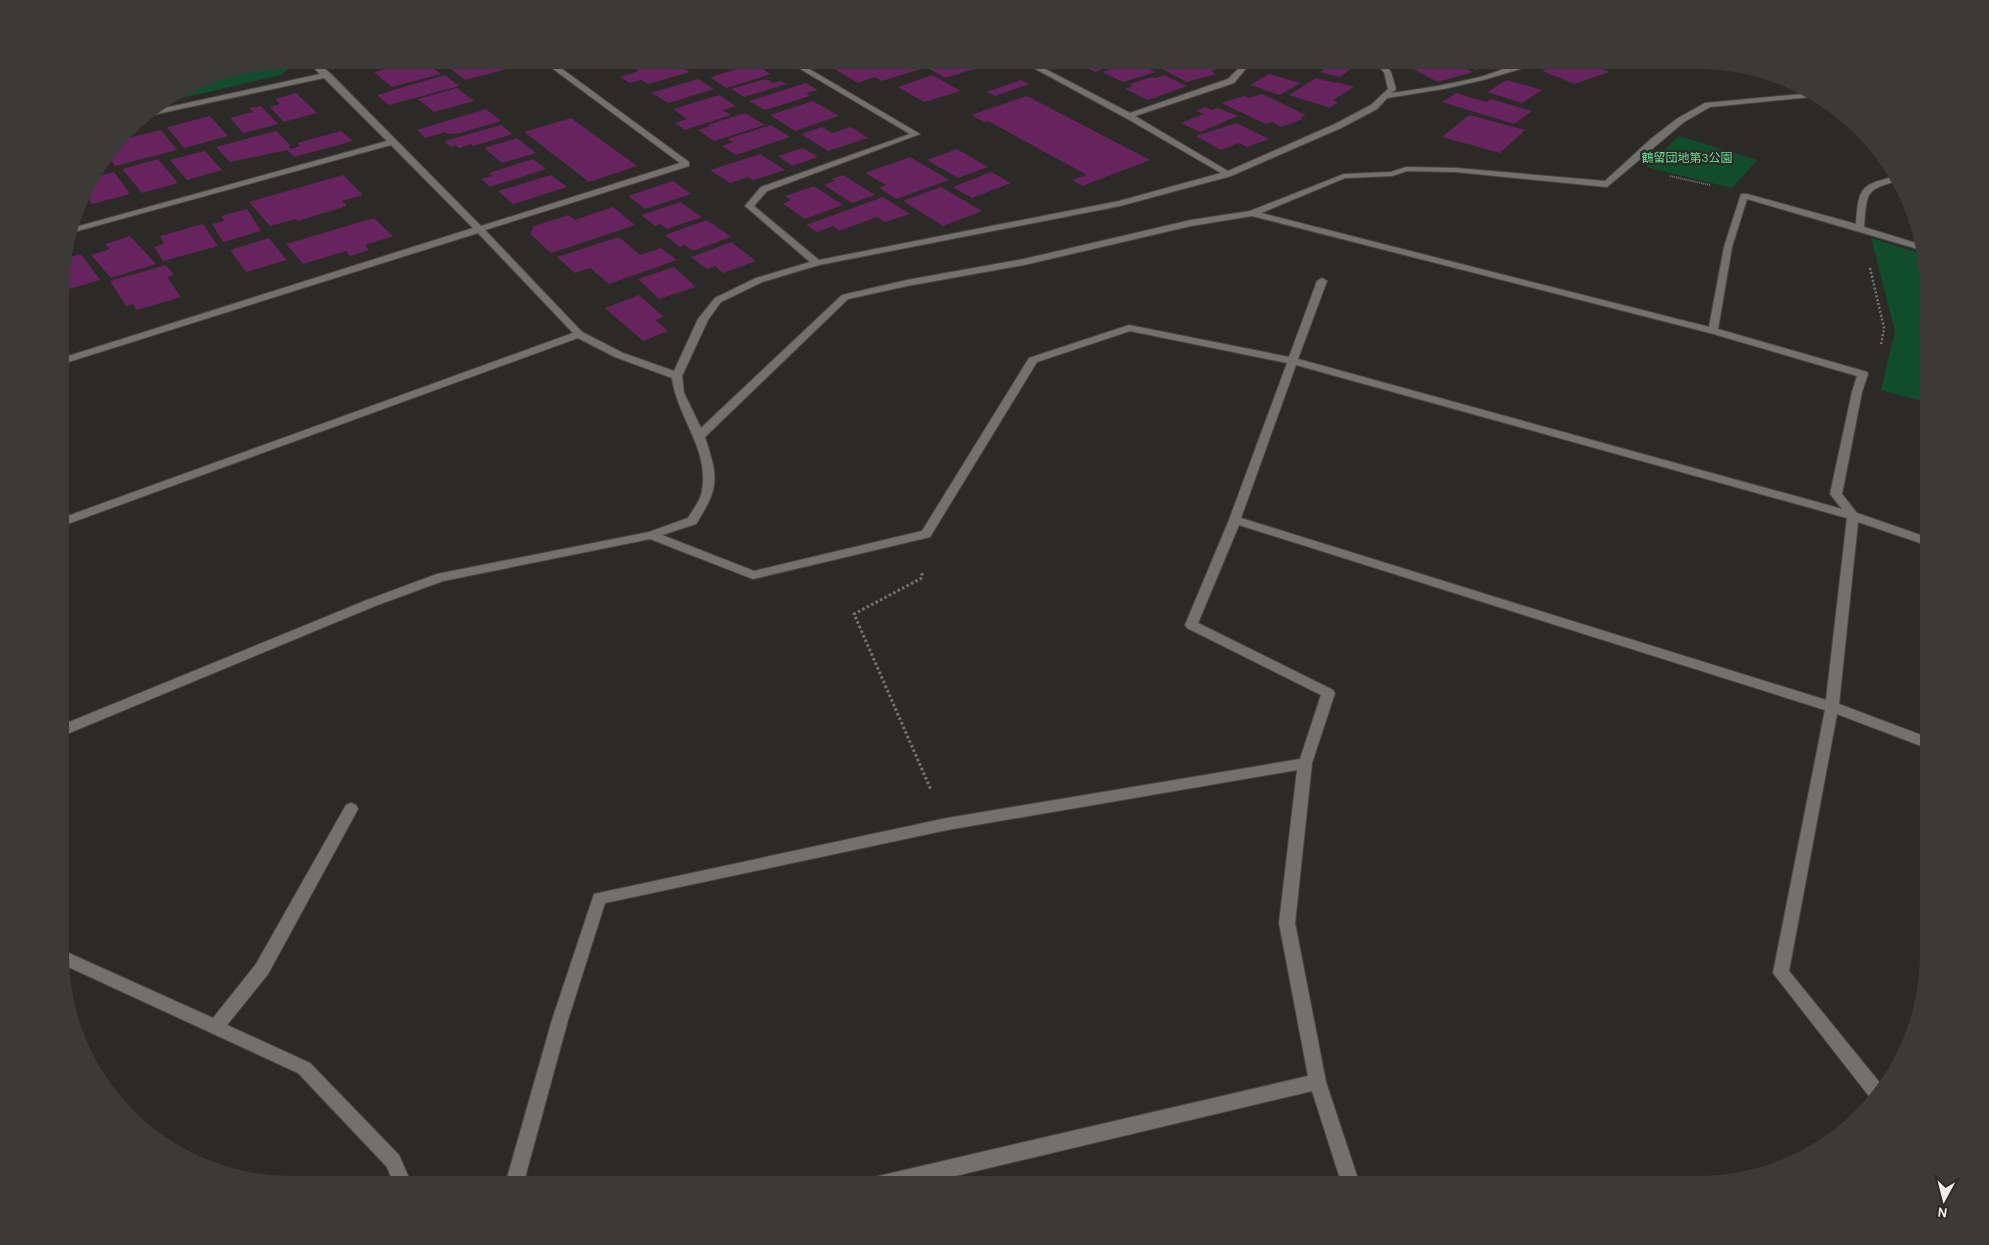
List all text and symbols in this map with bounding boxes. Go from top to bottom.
park label: 鶴留団地第3公園 [1641,151,1733,165]
north arrow [1919,1175,1969,1225]
text: N [1936,1203,1948,1221]

